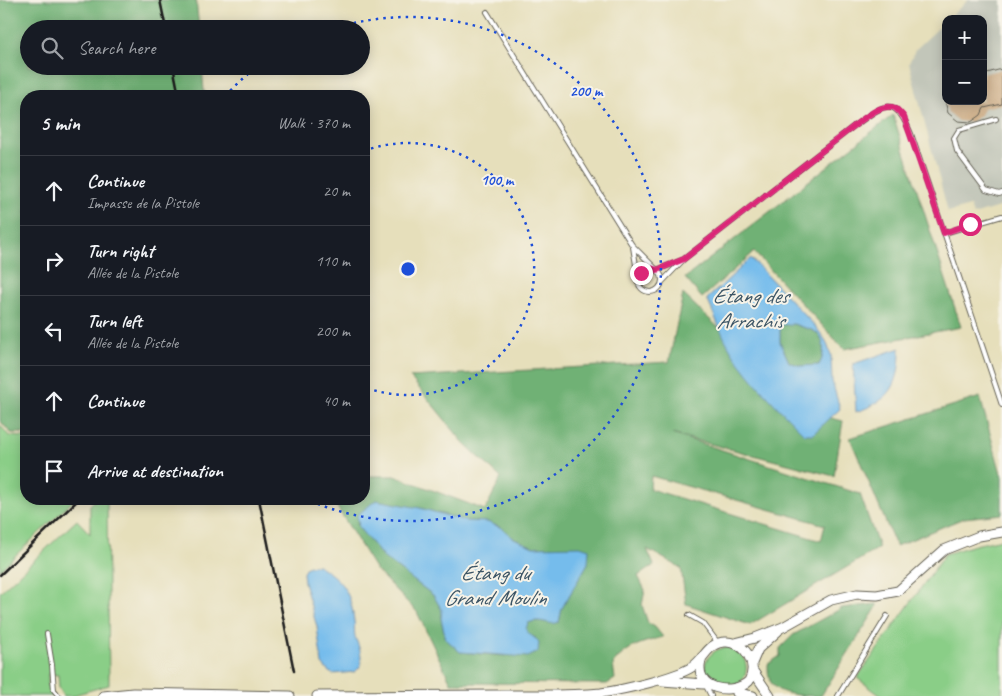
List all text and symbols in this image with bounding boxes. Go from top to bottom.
map controls [942,15,987,105]
button: + [942,15,987,60]
search box [20,20,370,75]
icon: search [38,34,66,62]
text: Search here [78,36,155,60]
button: − [942,60,987,105]
text: 200 m [570,82,604,101]
text: 5 min [40,110,80,136]
text: Walk · 370 m [278,113,350,133]
text: Continue [87,169,144,193]
text: 100 m [481,171,515,190]
icon: ahead [40,177,68,205]
text: 20 m [323,181,350,201]
text: Impasse de la Pistole [87,193,199,213]
route start [959,213,982,236]
text: Turn right [87,239,154,263]
icon: right [40,247,68,275]
text: 110 m [316,251,350,271]
centre of rings [399,260,417,278]
route end [630,262,653,285]
text: Allée de la Pistole [87,263,178,283]
water label: Étang des Arrachis [712,282,791,335]
text: Turn left [87,309,142,333]
icon: left [40,317,68,345]
text: 200 m [316,321,350,341]
text: Allée de la Pistole [87,333,178,353]
icon: ahead [40,387,68,415]
text: Continue [87,389,144,413]
text: 40 m [323,391,350,411]
icon: arrive [40,457,68,485]
text: Arrive at destination [87,459,223,483]
water label: Étang du Grand Moulin [444,559,548,612]

